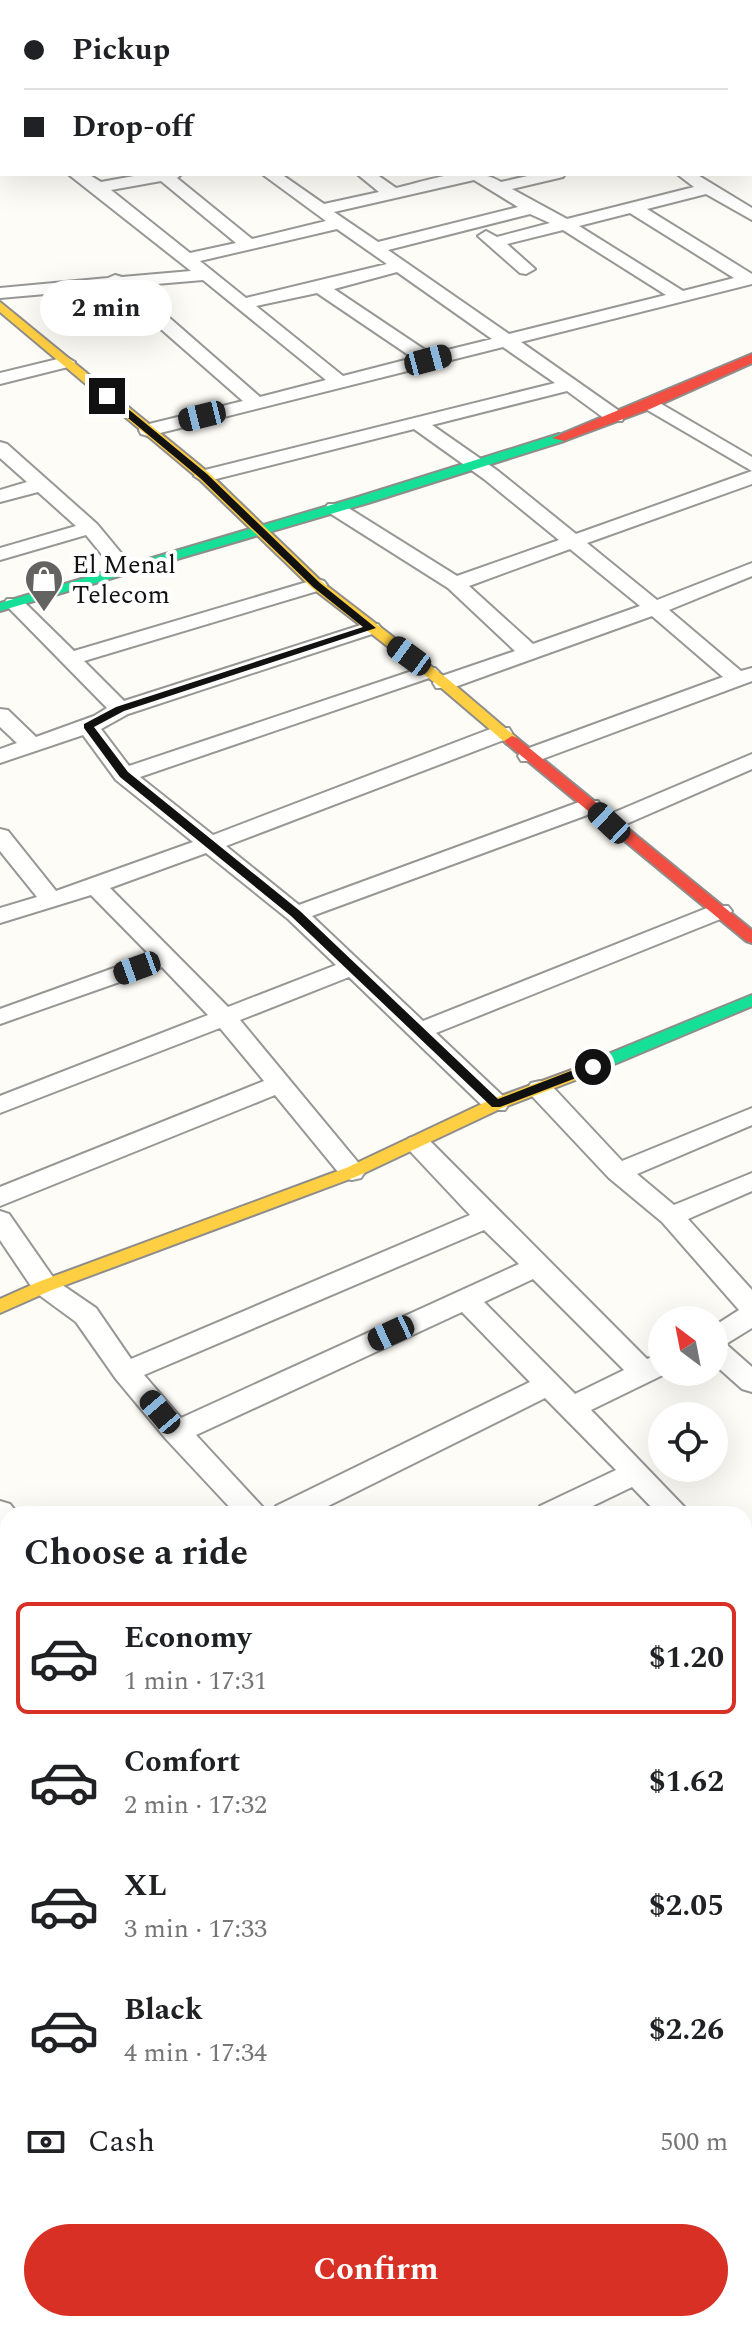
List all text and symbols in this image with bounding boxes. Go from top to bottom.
text: Pickup [72,27,170,73]
text: Drop-off [72,104,193,150]
callout: 2 min [41,280,173,336]
text: 2 min [71,288,141,328]
car [402,342,454,378]
route end [89,378,125,414]
car [176,399,228,433]
place label: El Menal Telecom [72,545,176,615]
shop icon: El Menal Telecom [23,558,65,613]
car [383,632,435,680]
car [583,798,635,848]
car [110,949,164,987]
route start [575,1049,611,1085]
north arrow [648,1306,728,1386]
map controls [648,1306,728,1482]
car [364,1312,418,1354]
car [135,1386,185,1438]
button: locate [648,1402,728,1482]
text: Choose a ride [24,1526,248,1581]
text: Economy [124,1615,251,1661]
icon: car [28,1622,100,1694]
text: $1.20 [649,1635,724,1681]
text: 1 min · 17:31 [124,1661,267,1701]
text: Comfort [124,1739,240,1785]
icon: car [28,1746,100,1818]
text: $1.62 [649,1759,724,1805]
text: 2 min · 17:32 [124,1785,267,1825]
text: XL [124,1863,167,1909]
icon: car [28,1870,100,1942]
text: $2.05 [649,1883,724,1929]
text: 3 min · 17:33 [124,1909,267,1949]
text: Black [124,1987,203,2033]
icon: car [28,1994,100,2066]
text: $2.26 [649,2007,724,2053]
text: 4 min · 17:34 [124,2033,267,2073]
text: Cash [88,2119,155,2165]
icon: cash [24,2120,68,2164]
text: 500 m [660,2122,728,2162]
button: Confirm [24,2224,728,2316]

